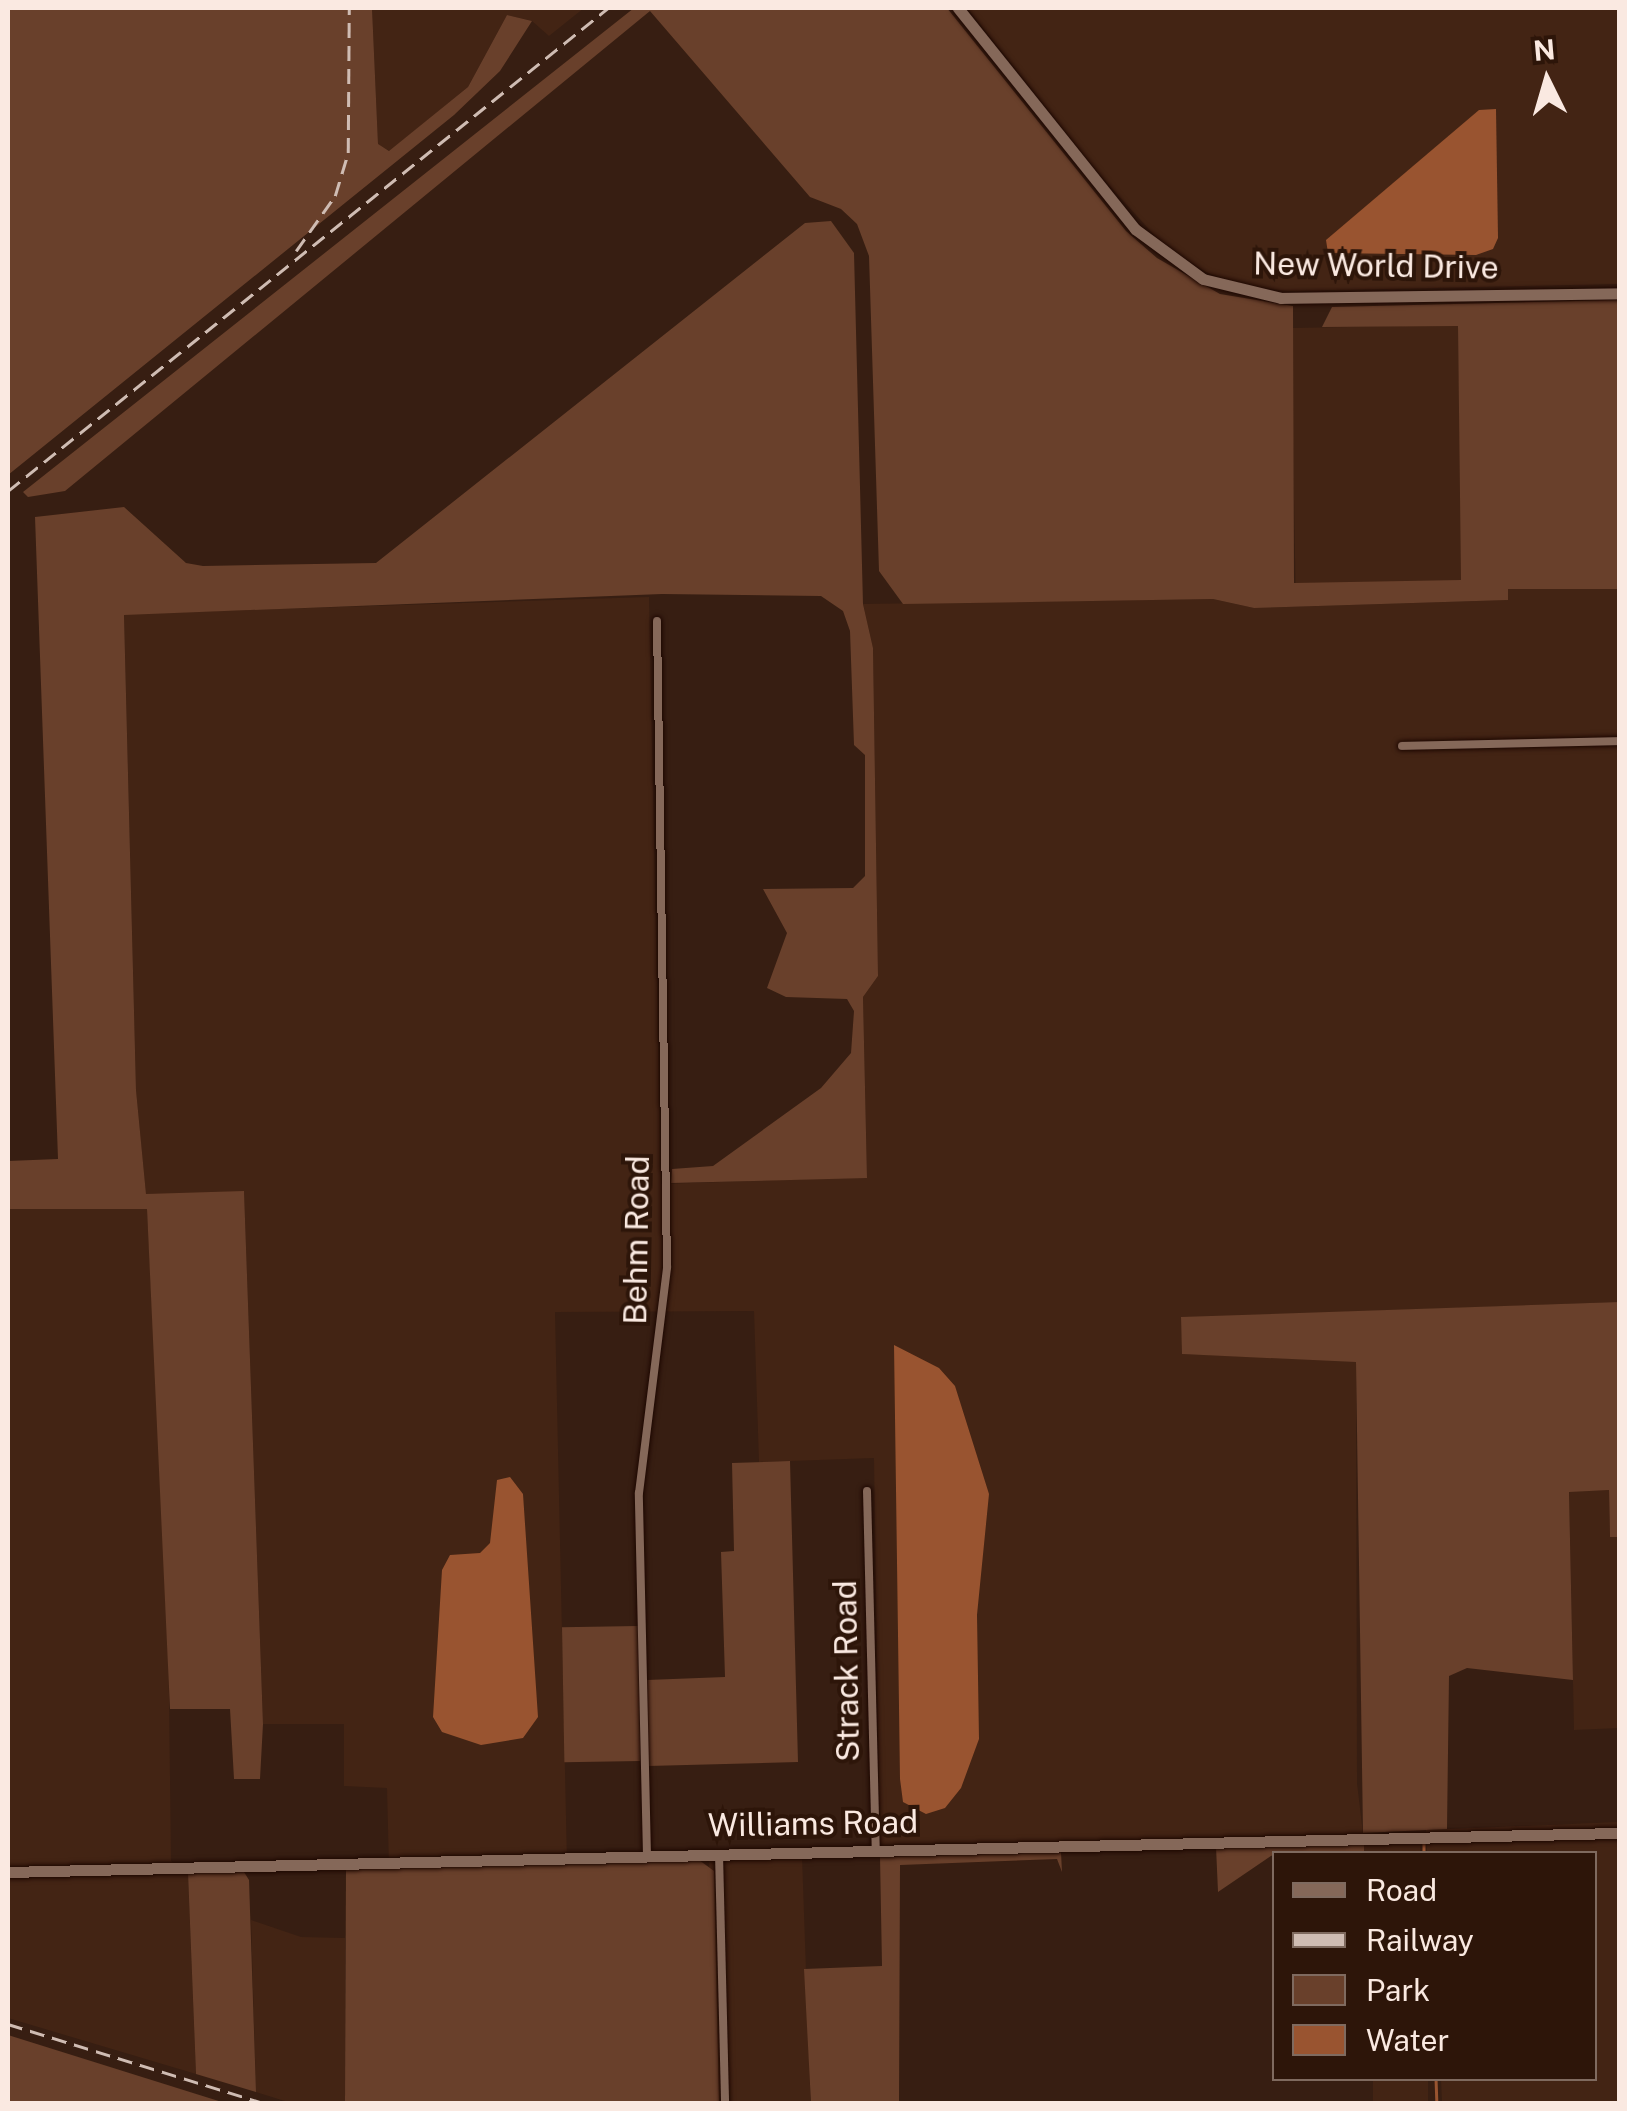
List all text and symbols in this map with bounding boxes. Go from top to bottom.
north arrow [1497,30,1597,130]
text: N [1532,32,1557,67]
street label: New World Drive [1252,245,1500,287]
street label: Behm Road [616,1155,658,1325]
street label: Strack Road [826,1580,868,1762]
street label: Williams Road [708,1803,918,1845]
legend [1272,1851,1597,2081]
text: Road [1366,1872,1437,1908]
text: Railway [1366,1922,1474,1958]
text: Park [1366,1972,1430,2008]
text: Water [1366,2022,1449,2058]

